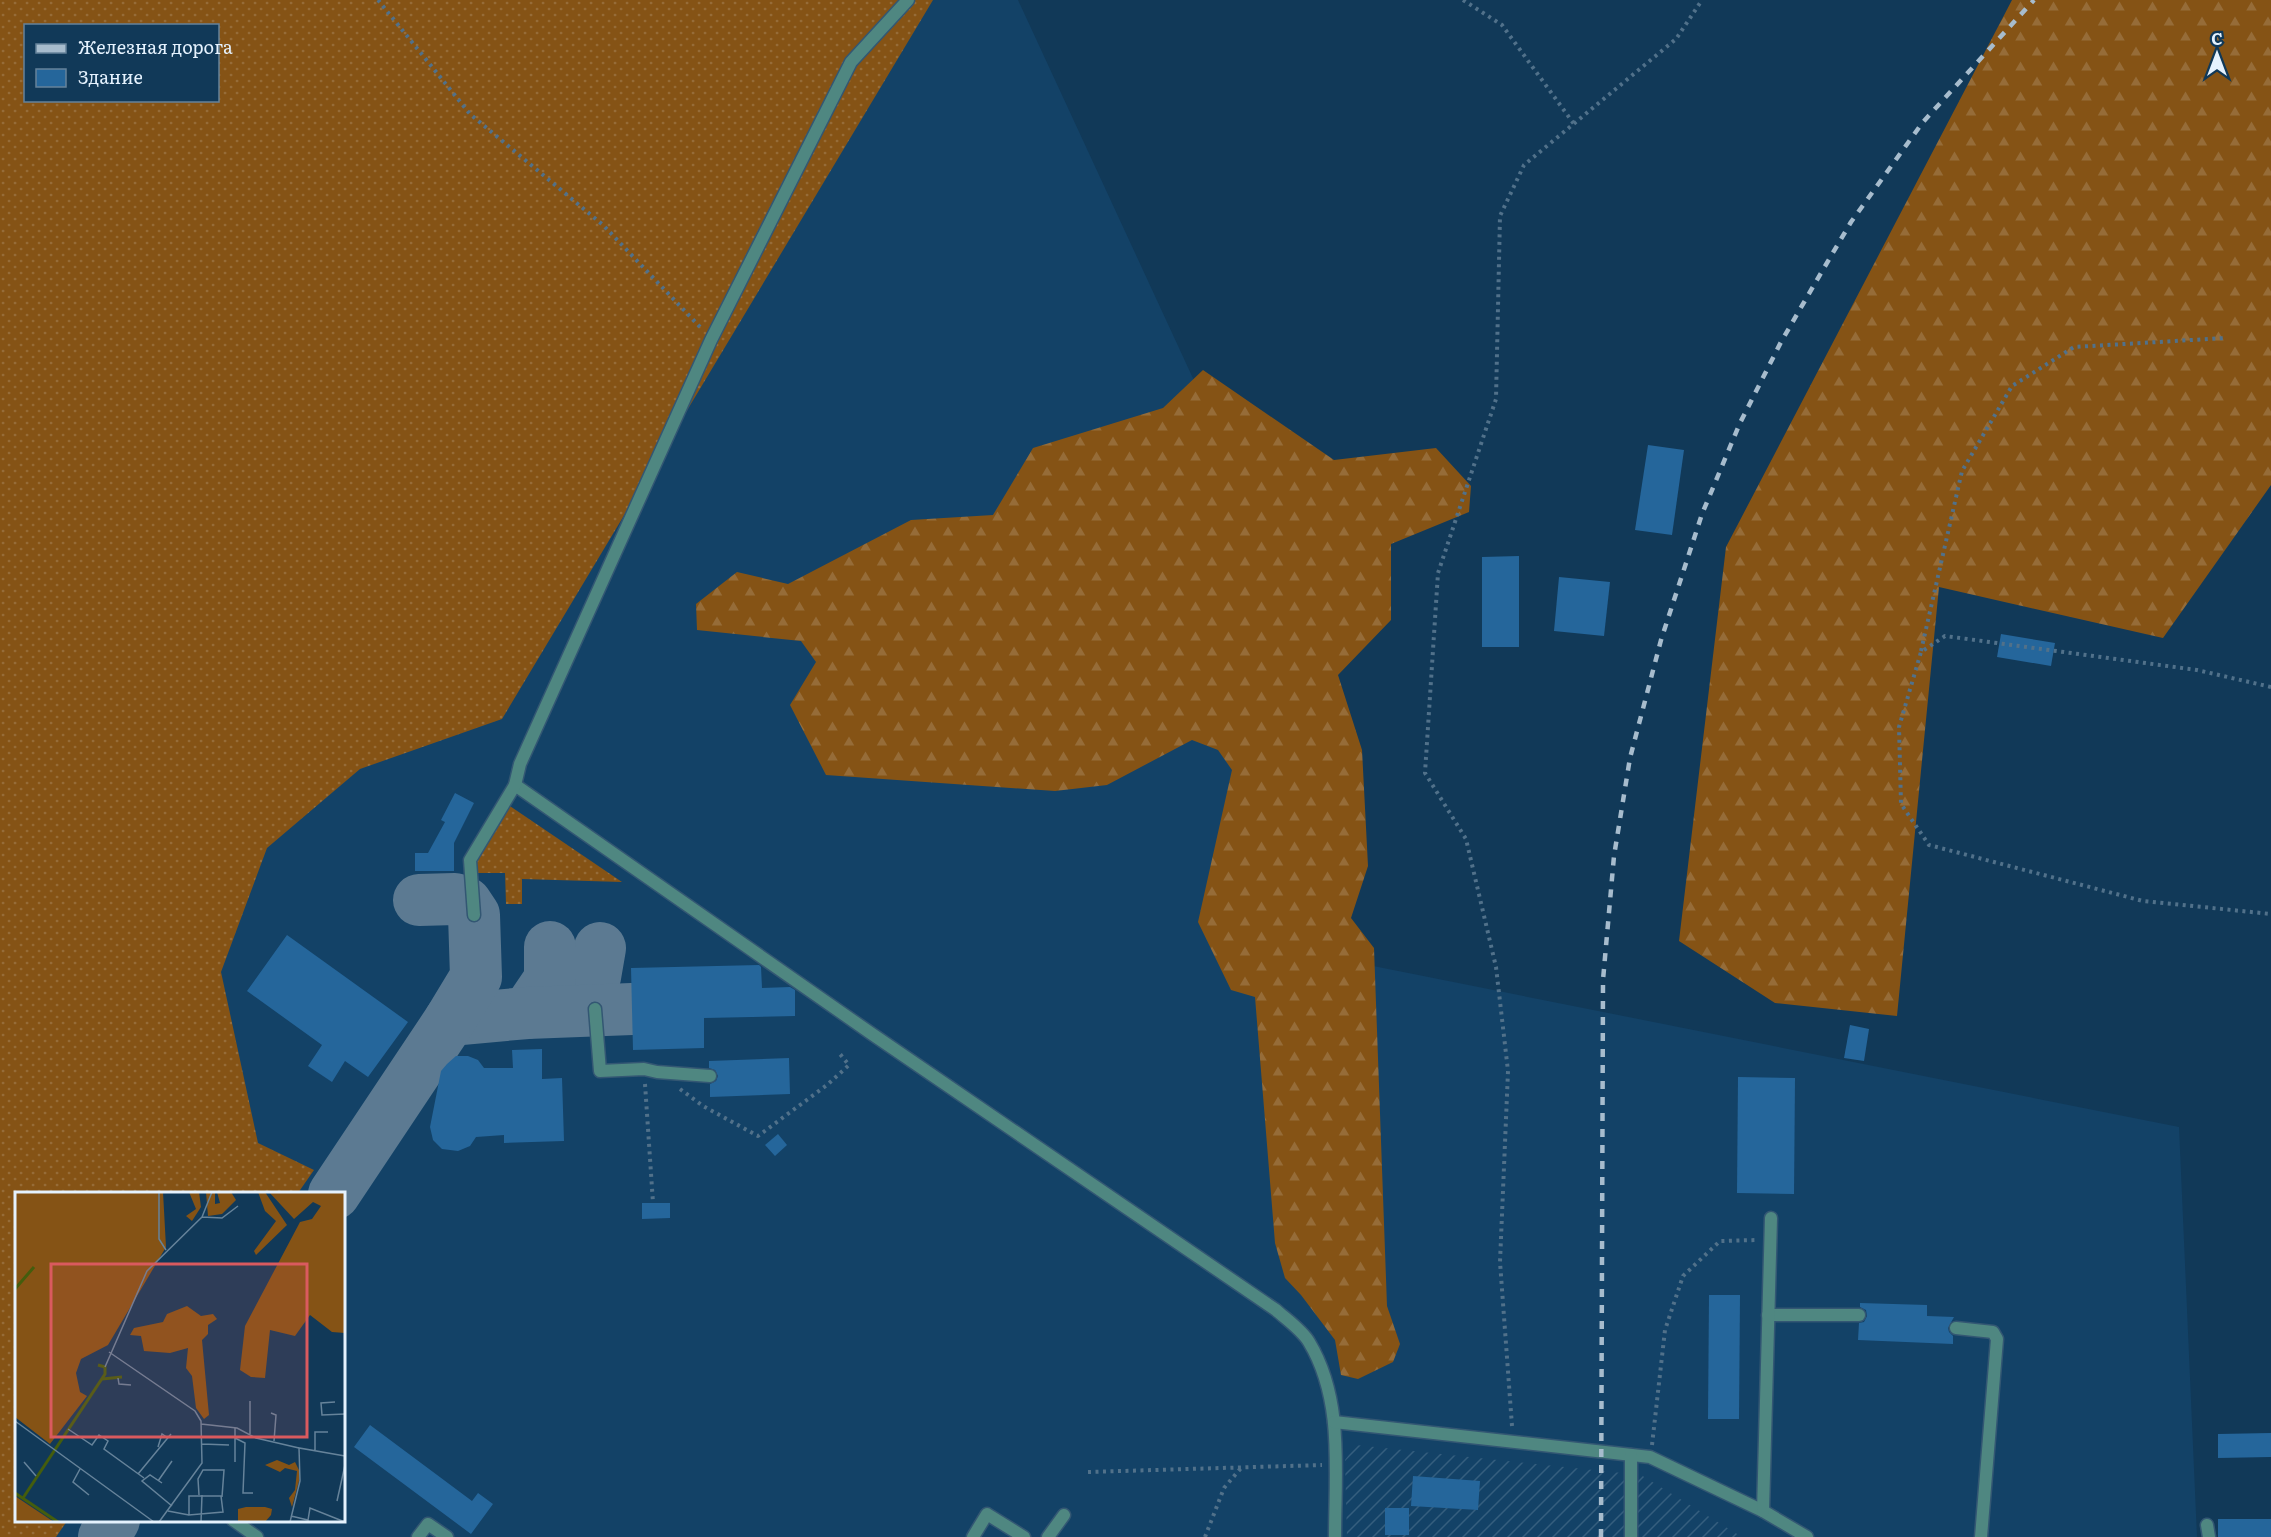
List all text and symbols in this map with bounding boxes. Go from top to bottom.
legend [24,24,219,102]
north arrow [2187,24,2247,84]
text: С [2211,26,2223,50]
text: Железная дорога [78,33,233,60]
text: Здание [78,63,143,90]
inset map [15,1192,345,1522]

